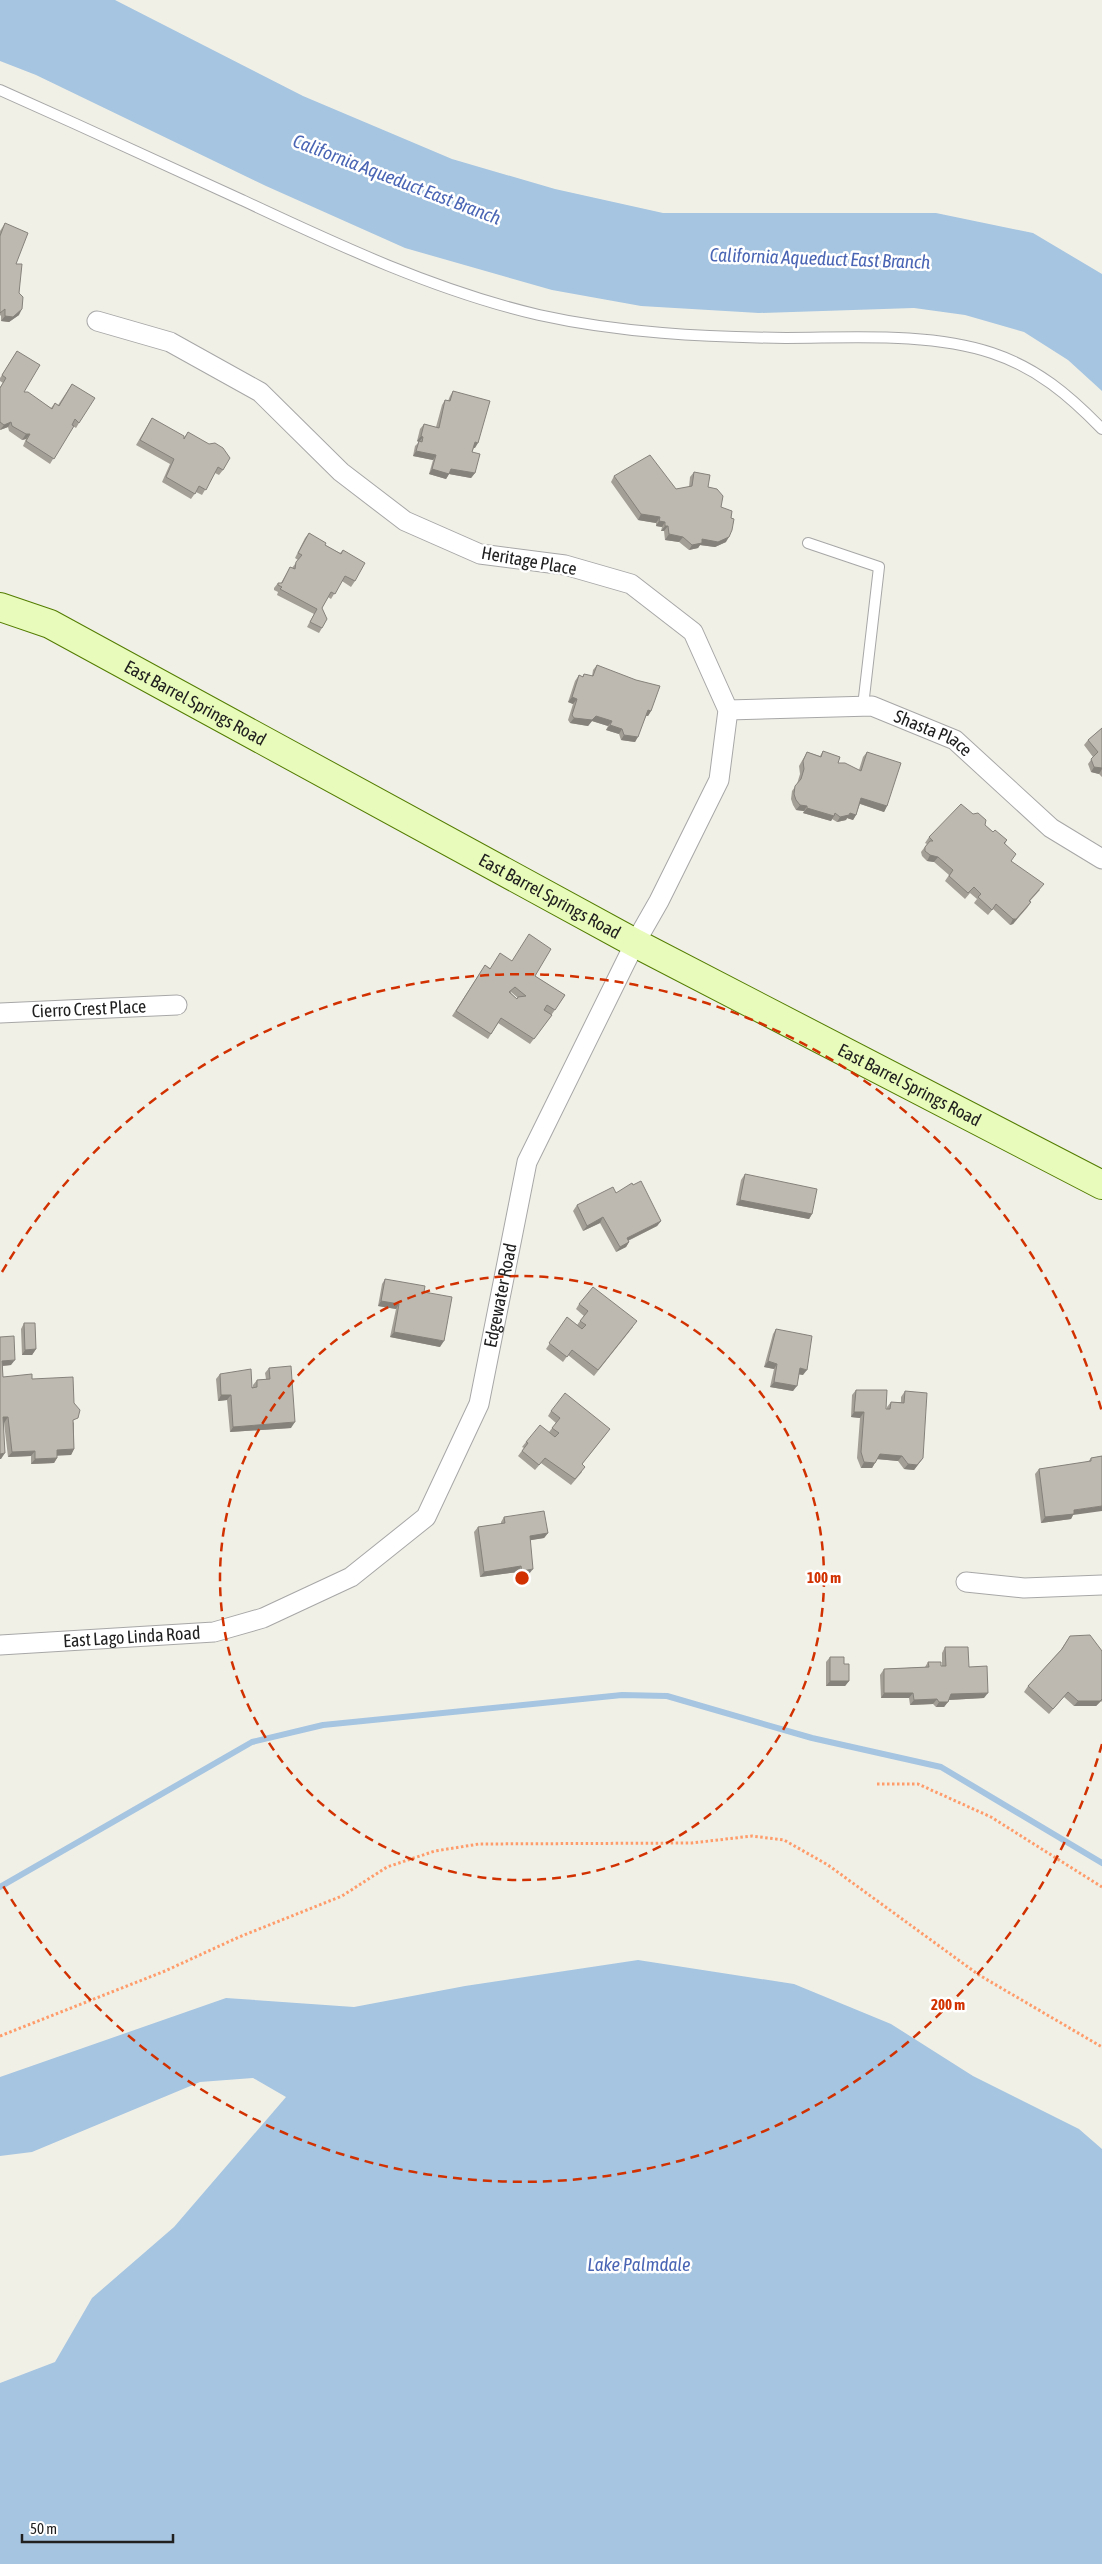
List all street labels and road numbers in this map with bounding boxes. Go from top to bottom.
street label: Heritage Place [480,542,578,579]
street label: East Barrel Springs Road [121,656,270,750]
street label: Shasta Place [891,705,977,760]
street label: East Barrel Springs Road [475,849,624,943]
street label: Cierro Crest Place [31,995,147,1022]
street label: East Barrel Springs Road [834,1039,985,1130]
street label: Edgewater Road [479,1241,521,1349]
street label: East Lago Linda Road [63,1622,201,1651]

